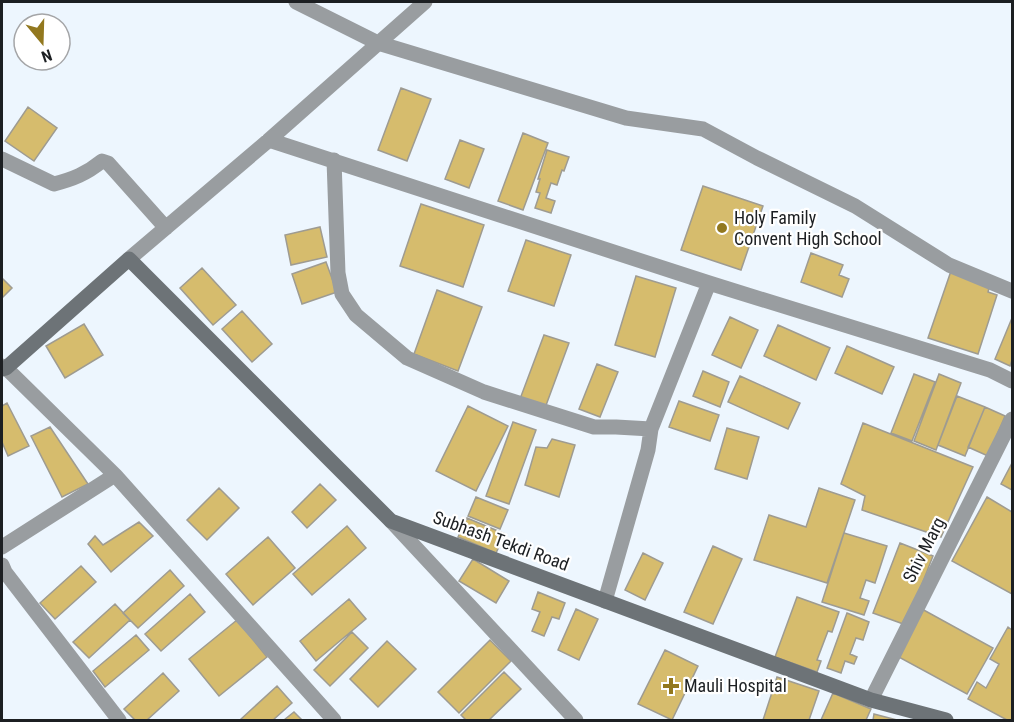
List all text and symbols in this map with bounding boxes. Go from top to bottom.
north arrow [12,12,72,72]
text: N [39,45,54,66]
place label: Holy Family Convent High School [734,207,882,249]
marker: Holy Family Convent High School [715,221,729,235]
street label: Subhash Tekdi Road [430,506,572,575]
street label: Shiv Marg [898,514,949,586]
place label: Mauli Hospital [684,675,787,696]
marker: Mauli Hospital [662,677,680,695]

